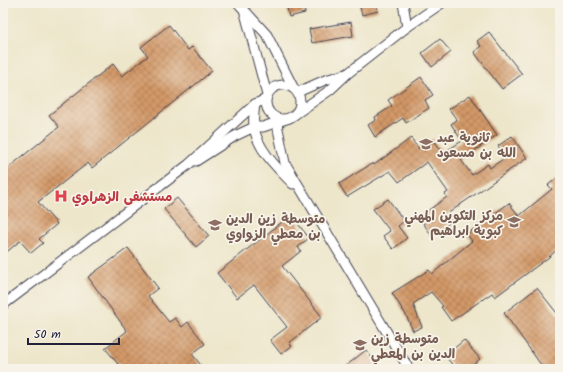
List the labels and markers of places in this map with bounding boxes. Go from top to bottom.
place label: ثانوية عبد الله بن مسعود [437,128,516,164]
school or university icon: ثانوية عبد الله بن مسعود [418,136,434,152]
place label: مستشفى الزهراوي [72,187,172,208]
hospital icon: مستشفى الزهراوي [53,188,69,204]
place label: مركز التكوين المهني كبوية ابراهيم [404,206,503,242]
place label: متوسطة زين الدين بن معطي الزواوي [226,209,325,246]
school or university icon: مركز التكوين المهني كبوية ابراهيم [506,214,522,230]
school or university icon: متوسطة زين الدين بن معطي الزواوي [207,217,223,233]
place label: متوسطة زين الدين بن المعطي [371,329,455,366]
school or university icon: متوسطة زين الدين بن المعطي [352,337,368,353]

